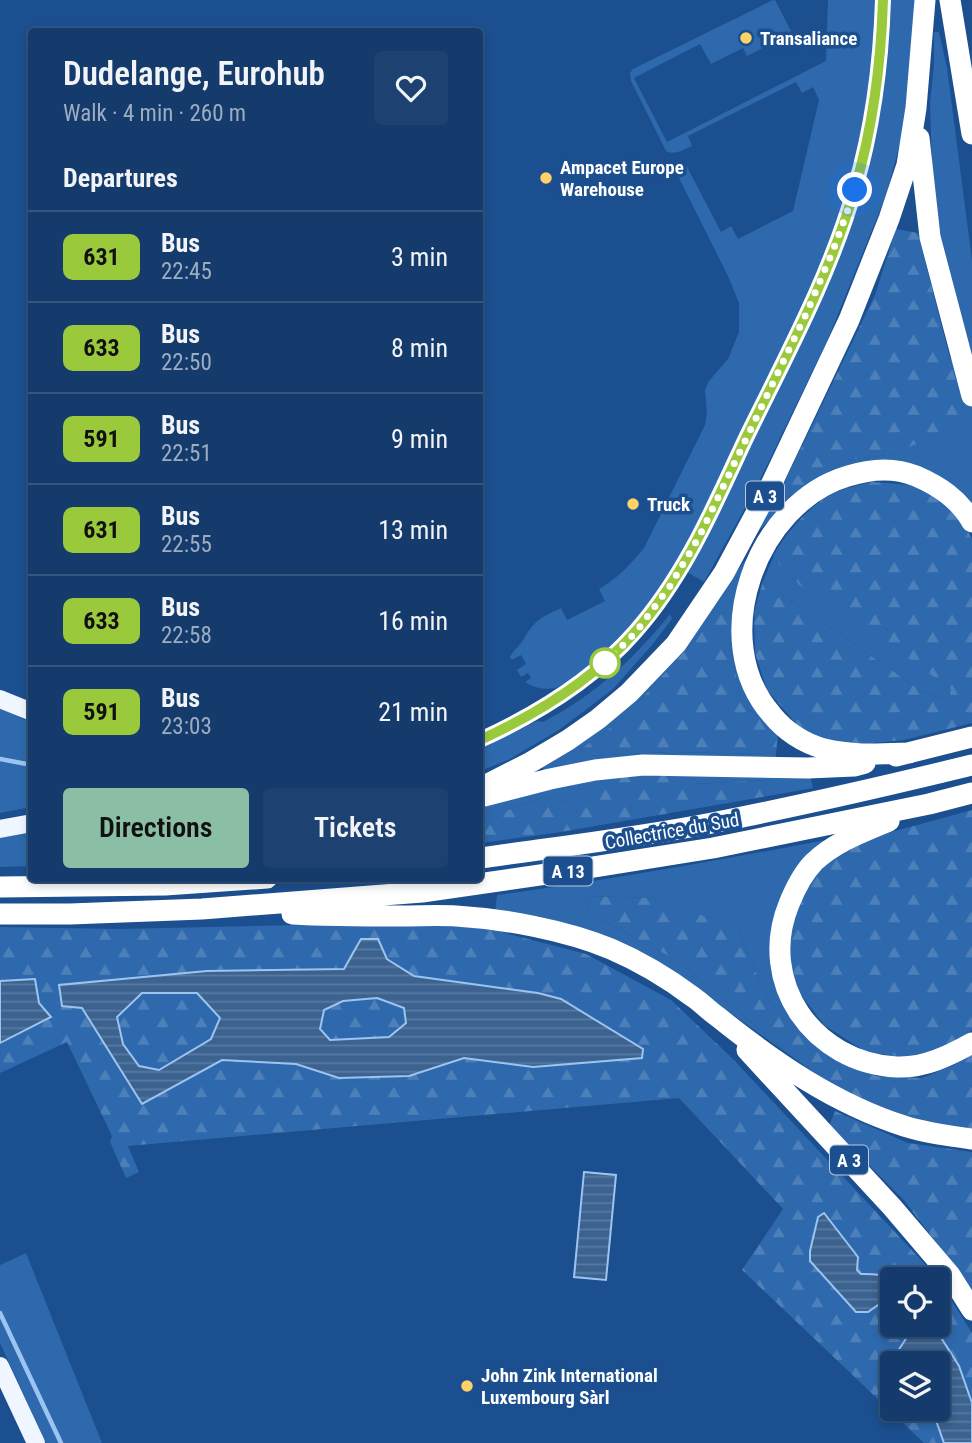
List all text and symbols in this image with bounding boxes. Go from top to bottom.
place label: Transaliance [760,27,857,50]
marker: Transaliance [738,30,754,46]
button: heart [374,51,448,125]
text: Dudelange, Eurohub [63,54,325,93]
text: Walk · 4 min · 260 m [63,100,246,127]
place label: Ampacet Europe Warehouse [560,156,684,201]
text: Departures [63,163,178,193]
marker: Ampacet Europe Warehouse [538,170,554,186]
your location [837,172,872,207]
text: Bus [161,228,200,258]
text: 3 min [391,242,448,272]
text: 631 [83,243,120,271]
text: 22:45 [161,258,212,285]
text: Bus [161,319,200,349]
text: 8 min [391,333,448,363]
text: 633 [83,334,120,362]
text: 22:50 [161,349,212,376]
text: Bus [161,410,200,440]
text: 9 min [391,424,448,454]
text: 591 [83,425,120,453]
text: 22:51 [161,440,212,467]
road number: A 3 [746,482,784,510]
place label: Truck [647,493,691,516]
marker: Truck [625,496,641,512]
text: Bus [161,501,200,531]
text: 13 min [378,515,448,545]
text: 631 [83,516,120,544]
text: 22:55 [161,531,212,558]
text: Bus [161,592,200,622]
text: 16 min [378,606,448,636]
text: 633 [83,607,120,635]
text: 22:58 [161,622,212,649]
unlabelled marker [590,648,620,678]
text: Bus [161,683,200,713]
text: 21 min [378,697,448,727]
text: 591 [83,698,120,726]
text: 23:03 [161,713,212,740]
button: Directions [63,788,249,868]
button: Tickets [263,788,448,868]
street label: Collectrice du Sud [603,808,741,854]
road number: A 13 [544,856,592,886]
road number: A 3 [830,1146,868,1175]
map controls [880,1267,950,1421]
button: locate [880,1267,950,1337]
button: layers [880,1351,950,1421]
place label: John Zink International Luxembourg Sàrl [481,1364,658,1409]
marker: John Zink International Luxembourg Sàrl [459,1378,475,1394]

